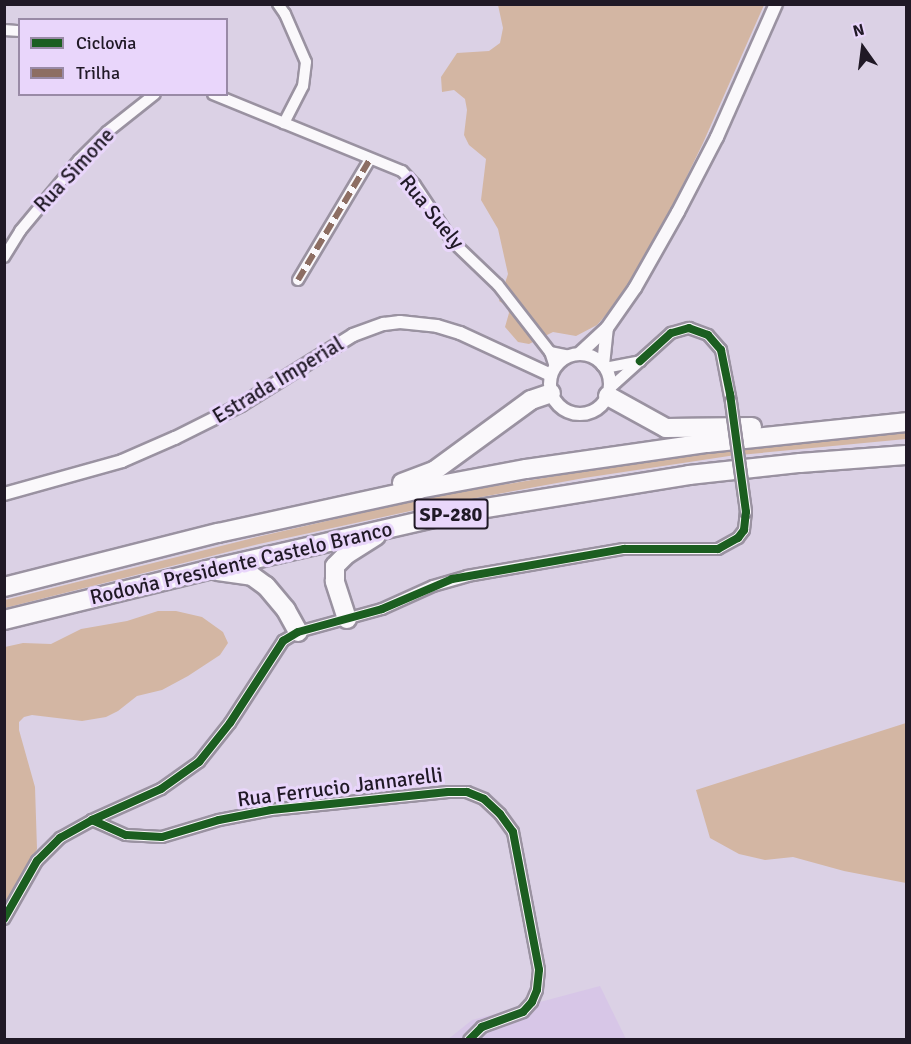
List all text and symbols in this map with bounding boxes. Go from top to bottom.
legend [18,18,228,96]
north arrow [833,18,893,78]
text: N [851,19,866,42]
text: Ciclovia [76,32,136,54]
text: Trilha [76,62,120,84]
street label: Rua Simone [29,123,119,217]
street label: Rua Suely [394,170,470,254]
street label: Estrada Imperial [208,331,348,429]
road number: SP-280 [414,497,488,531]
street label: Rodovia Presidente Castelo Branco [87,516,395,610]
street label: Rua Ferrucio Jannarelli [236,762,444,812]

